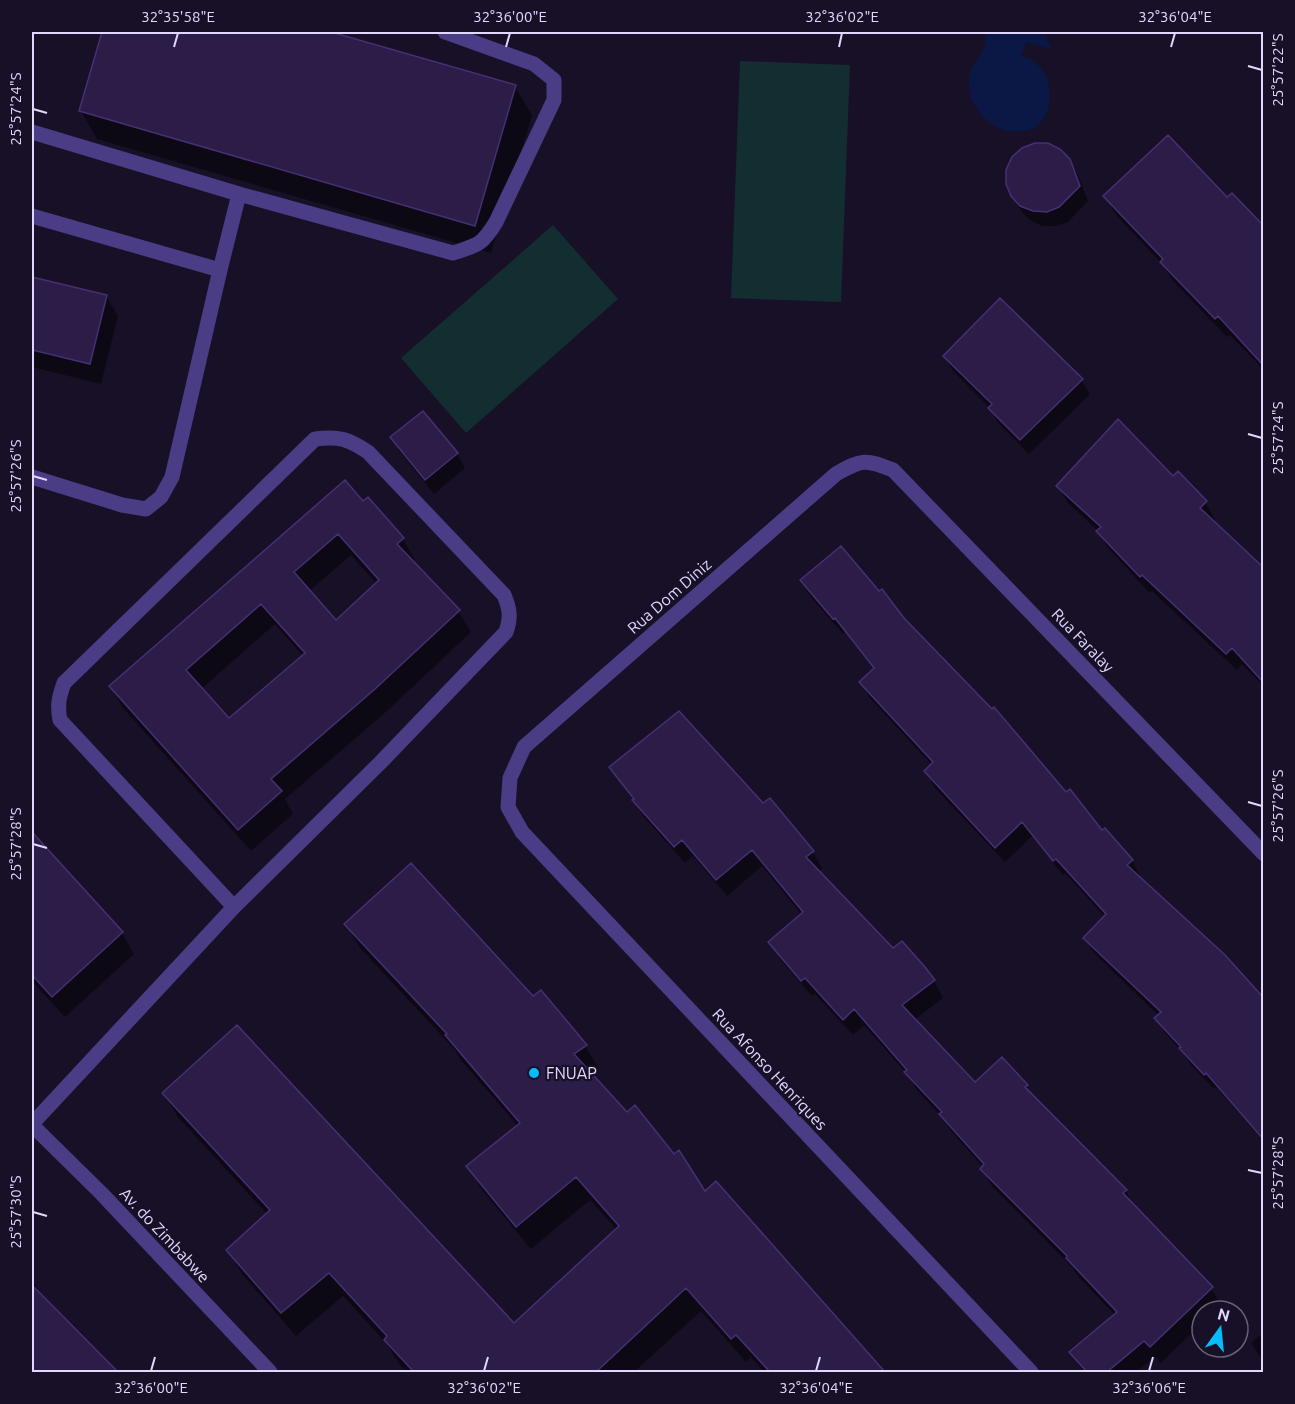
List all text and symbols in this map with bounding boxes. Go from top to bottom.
text: 32°35'58"E [141,8,215,25]
text: 32°36'00"E [473,8,547,25]
text: 32°36'02"E [805,8,879,25]
text: 32°36'04"E [1138,8,1212,25]
text: 25°57'22"S [1269,33,1286,107]
text: 25°57'24"S [7,72,24,146]
text: 25°57'24"S [1269,401,1286,475]
text: 25°57'26"S [7,439,24,513]
street label: Rua Dom Diniz [624,555,714,637]
street label: Rua Faralay [1048,604,1118,676]
text: 25°57'26"S [1269,769,1286,843]
text: 25°57'28"S [7,807,24,881]
street label: Rua Afonso Henriques [709,1005,831,1133]
place label: FNUAP [546,1064,597,1082]
marker: FNUAP [527,1066,541,1080]
text: 25°57'28"S [1269,1136,1286,1210]
text: 25°57'30"S [7,1175,24,1249]
street label: Av. do Zimbabwe [117,1184,213,1286]
north arrow [1190,1299,1250,1359]
text: N [1216,1304,1232,1325]
text: 32°36'00"E [114,1379,188,1396]
text: 32°36'02"E [447,1379,521,1396]
text: 32°36'04"E [779,1379,853,1396]
text: 32°36'06"E [1112,1379,1186,1396]

